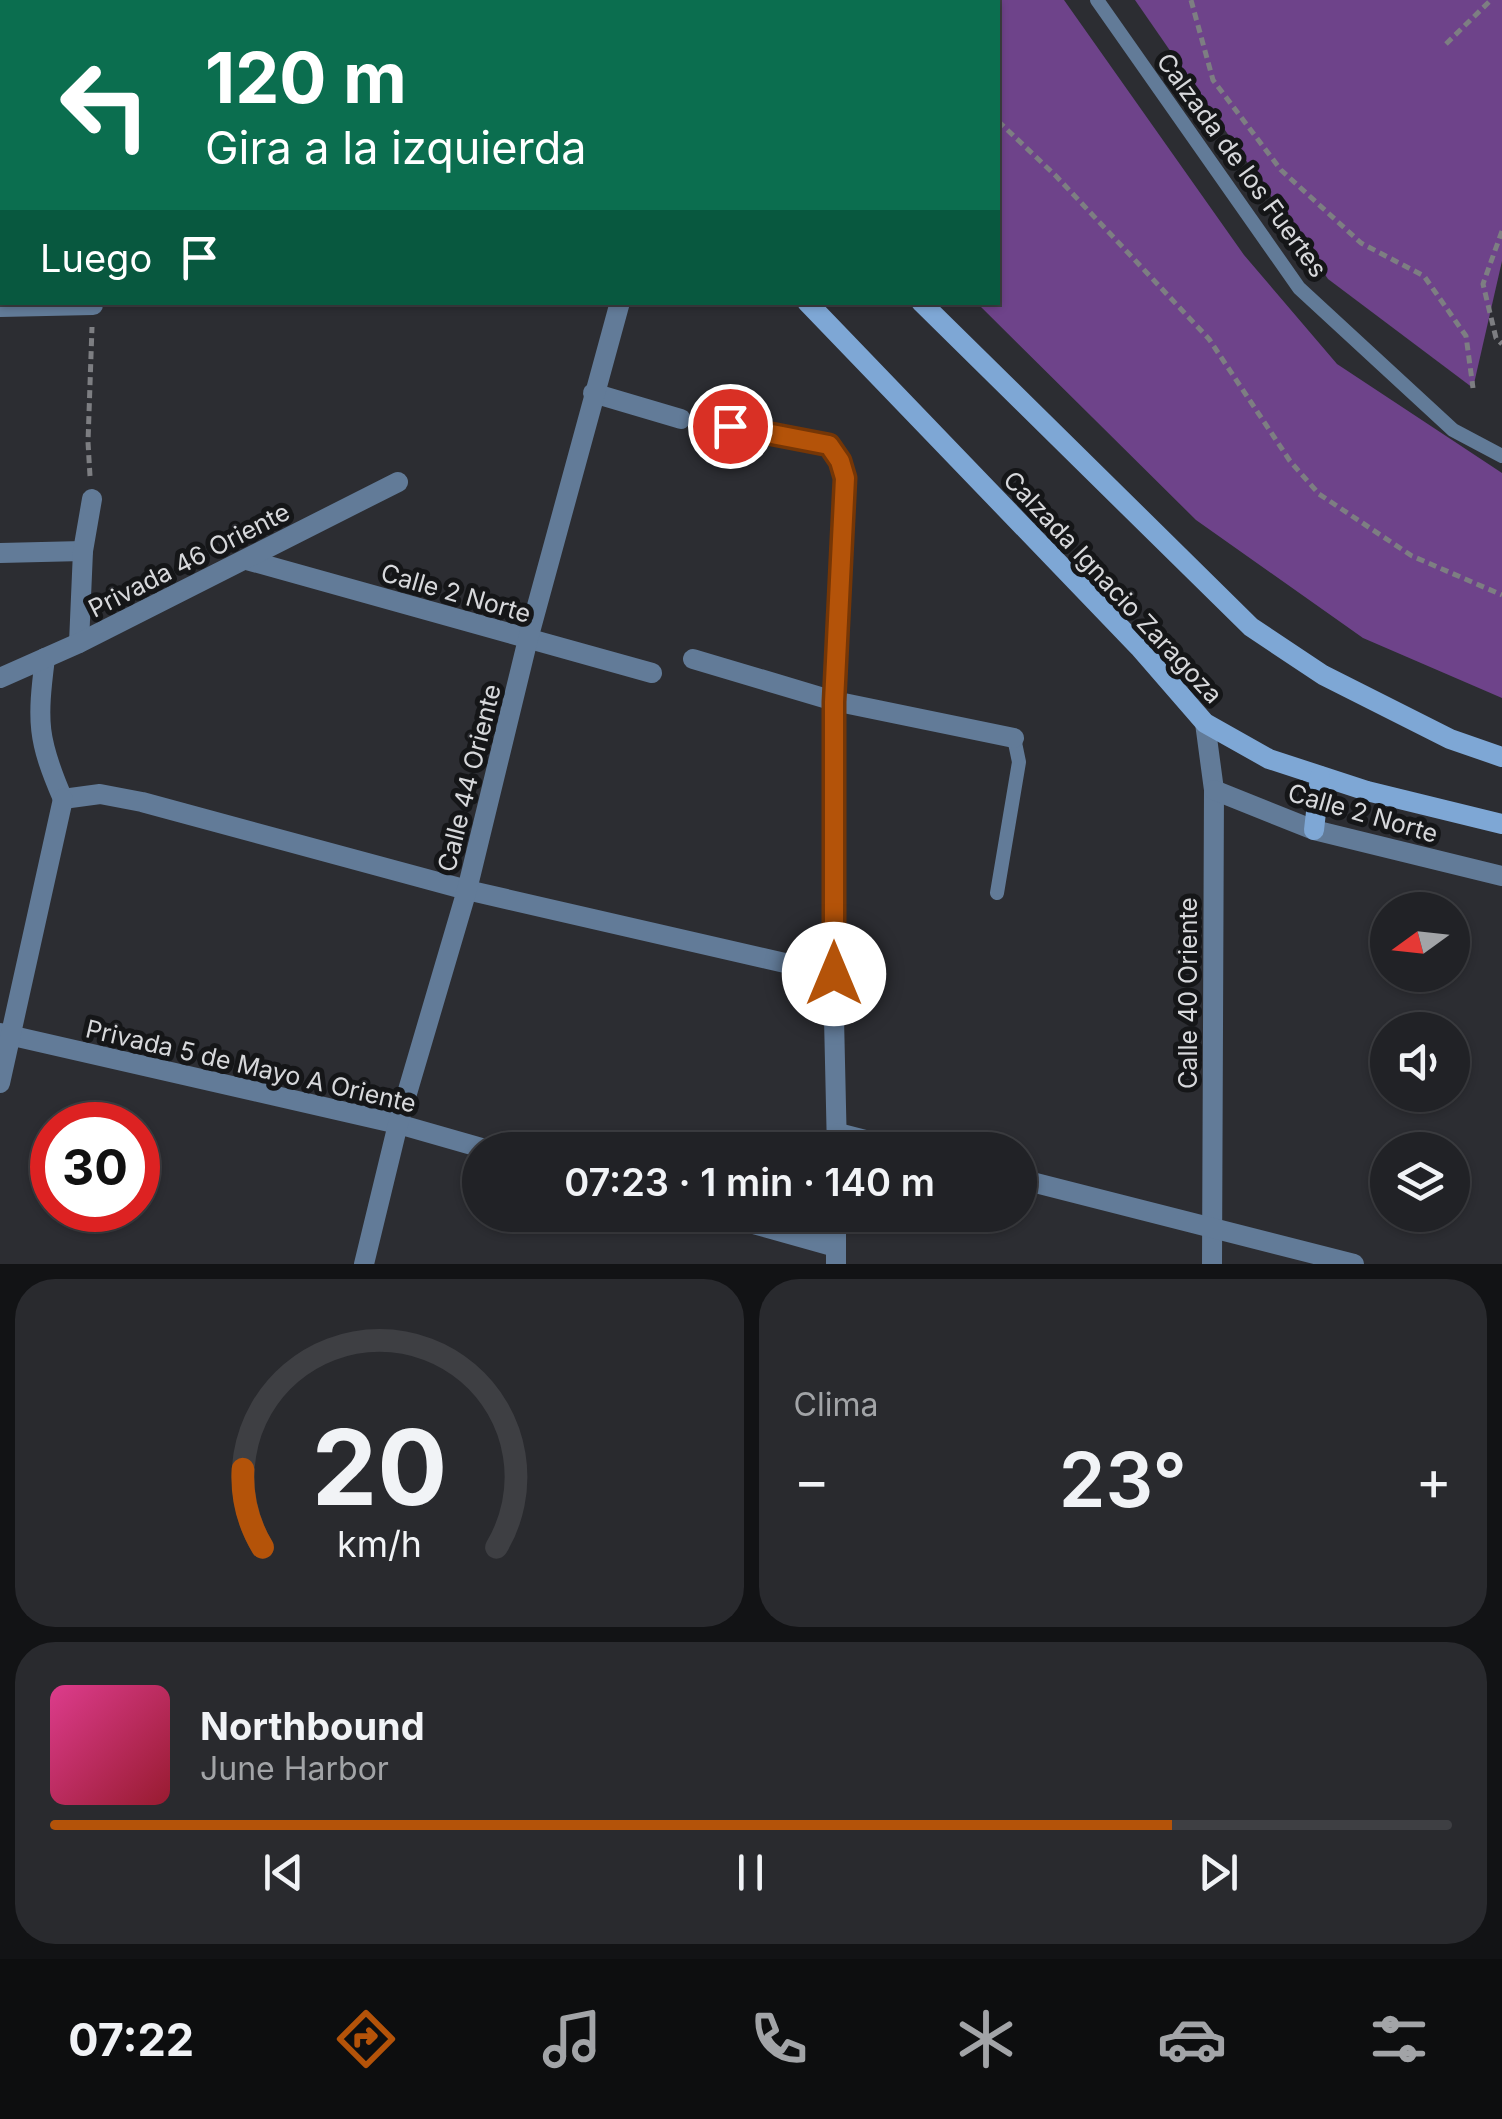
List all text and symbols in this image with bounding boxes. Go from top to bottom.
text: 120 m [205,35,407,120]
icon: left [40,40,170,170]
street label: Calzada de los Fuertes [1151,47,1333,283]
text: Gira a la izquierda [205,120,587,175]
icon: arrive [172,230,227,285]
text: Luego [40,235,152,281]
pin [688,384,773,469]
icon: arrive [703,399,758,454]
street label: Calzada Ignacio Zaragoza [997,465,1229,709]
street label: Privada 46 Oriente [83,496,295,624]
street label: Calle 2 Norte [378,557,534,629]
street label: Calle 44 Oriente [431,681,507,875]
street label: Calle 2 Norte [1285,777,1441,849]
north arrow [1370,892,1470,992]
map controls [1370,892,1470,1232]
street label: Calle 40 Oriente [1173,897,1203,1089]
position arrow [782,922,886,1026]
button: sound [1370,1012,1470,1112]
street label: Privada 5 de Mayo A Oriente [83,1013,419,1119]
speed limit sign: 30 [30,1102,160,1232]
button: layers [1370,1132,1470,1232]
text: 07:23 · 1 min · 140 m [564,1159,935,1205]
text: Clima [794,1385,878,1424]
text: 20 [311,1404,447,1530]
text: 23° [1059,1434,1187,1525]
text: − [794,1447,830,1513]
text: + [1416,1447,1452,1513]
text: km/h [337,1522,422,1566]
text: Northbound [200,1703,425,1749]
text: June Harbor [200,1749,389,1788]
icon: previous [256,1845,311,1900]
icon: pause [723,1845,778,1900]
icon: next [1191,1845,1246,1900]
icon: directions [331,2004,401,2074]
icon: music [537,2004,607,2074]
icon: phone [744,2004,814,2074]
icon: climate [951,2004,1021,2074]
icon: car [1157,2004,1227,2074]
icon: filters [1364,2004,1434,2074]
text: 07:22 [68,2012,194,2067]

